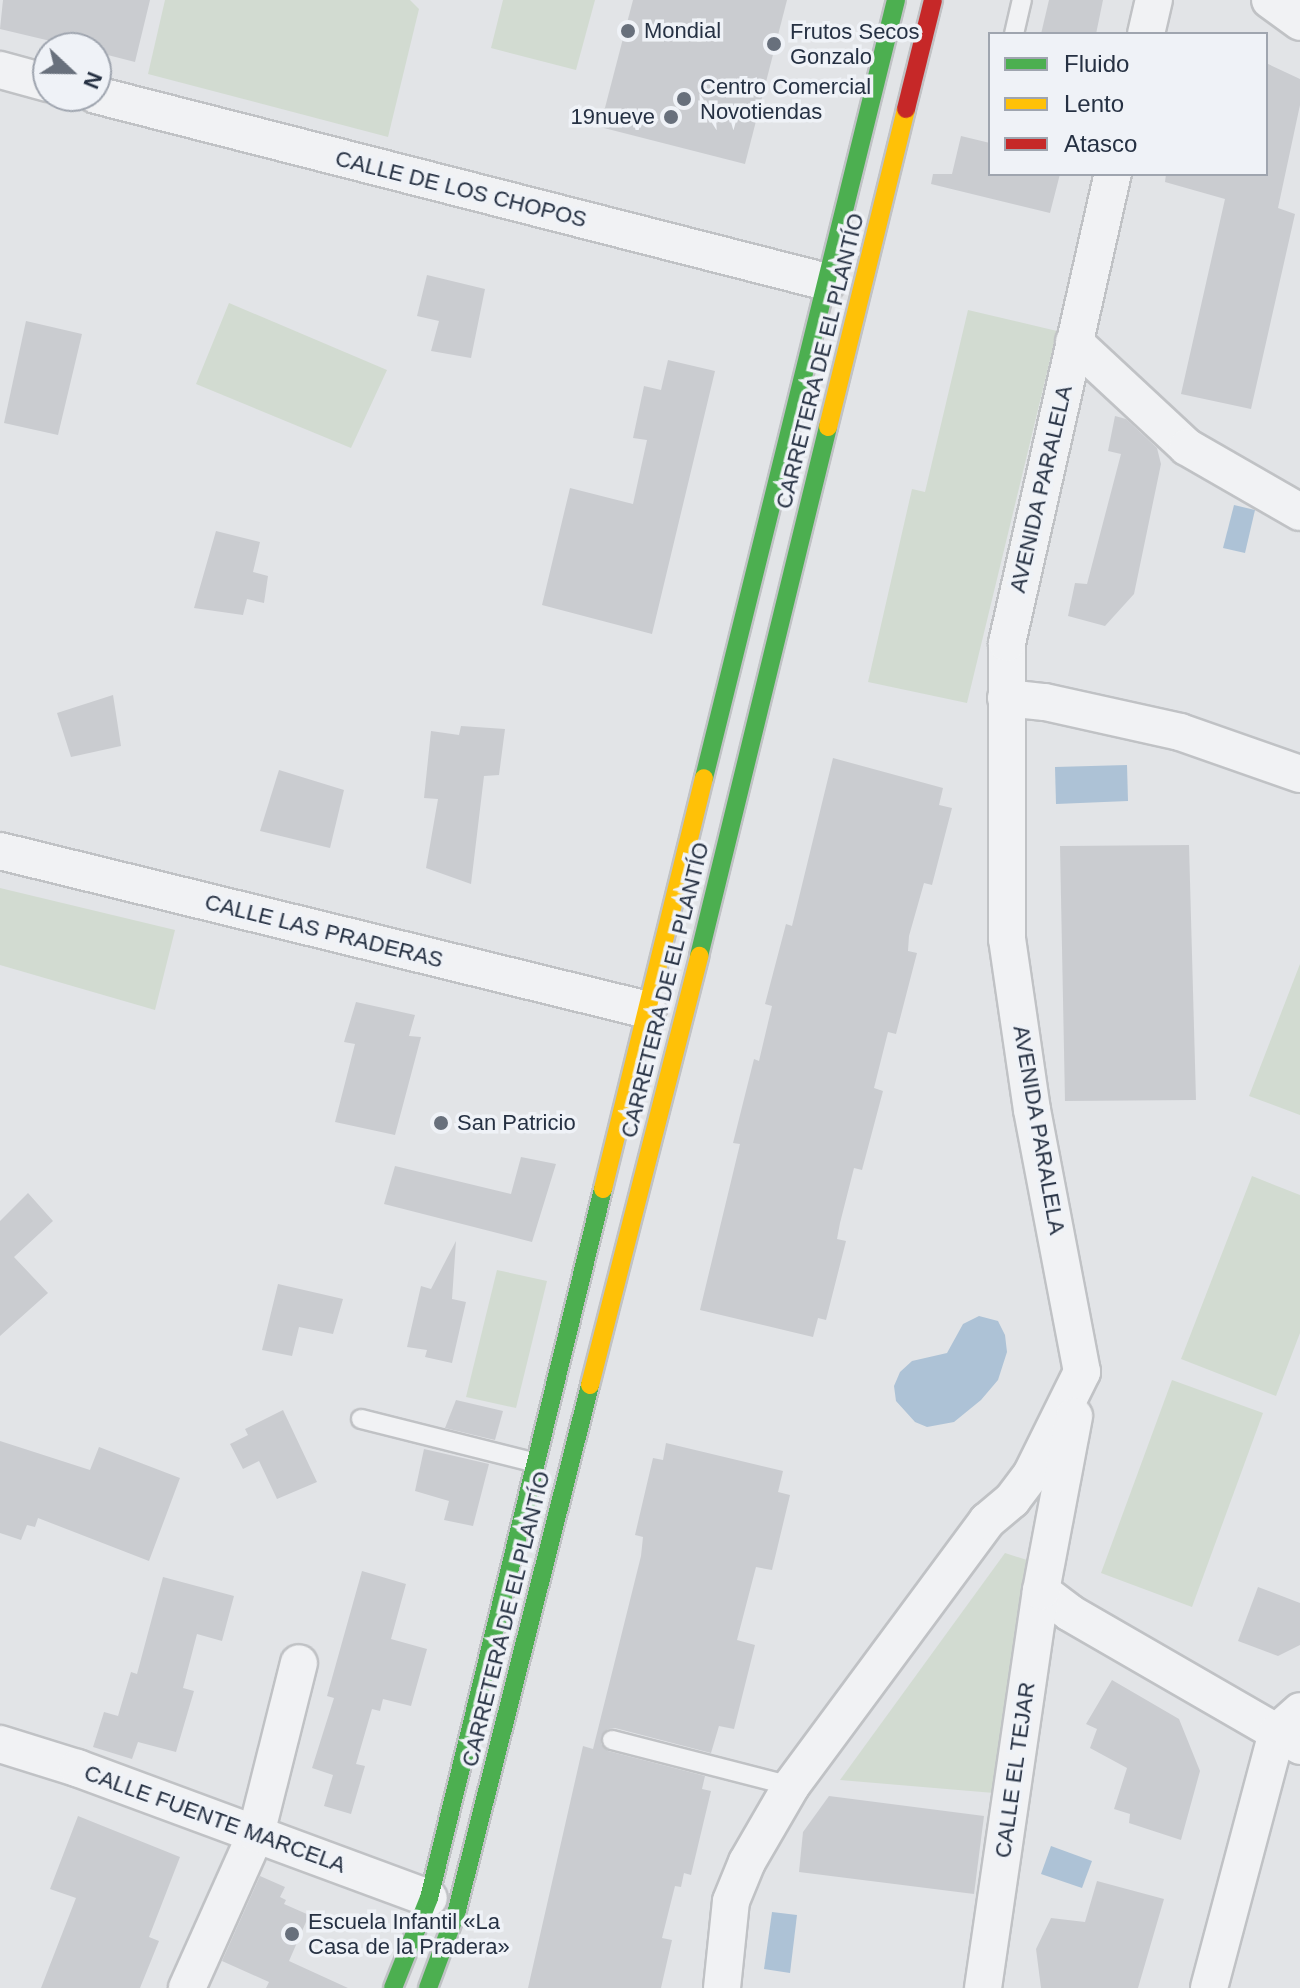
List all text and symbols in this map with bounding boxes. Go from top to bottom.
place label: Mondial [644,18,721,44]
place label: Frutos Secos Gonzalo [790,18,920,70]
marker: Mondial [619,22,637,40]
north arrow [32,32,112,112]
legend [988,32,1268,176]
marker: Frutos Secos Gonzalo [765,35,783,53]
text: Fluido [1064,50,1129,77]
text: N [78,68,107,92]
place label: Centro Comercial Novotiendas [700,73,871,124]
marker: Centro Comercial Novotiendas [675,90,693,108]
text: Lento [1064,90,1124,117]
place label: 19nueve [571,104,655,130]
marker: 19nueve [662,108,680,126]
text: Atasco [1064,130,1137,157]
street label: CALLE DE LOS CHOPOS [333,145,589,233]
street label: CARRETERA DE EL PLANTÍO [770,210,870,512]
street label: AVENIDA PARALELA [1004,382,1078,596]
street label: CARRETERA DE EL PLANTÍO [615,839,715,1141]
street label: CALLE LAS PRADERAS [202,889,446,973]
street label: AVENIDA PARALELA [1007,1023,1071,1237]
place label: San Patricio [457,1110,576,1136]
marker: San Patricio [432,1114,450,1132]
street label: CARRETERA DE EL PLANTÍO [456,1468,556,1770]
street label: CALLE EL TEJAR [990,1680,1040,1860]
street label: CALLE FUENTE MARCELA [81,1759,349,1879]
place label: Escuela Infantil «La Casa de la Pradera» [308,1908,510,1960]
marker: Escuela Infantil «La Casa de la Pradera» [283,1925,301,1943]

